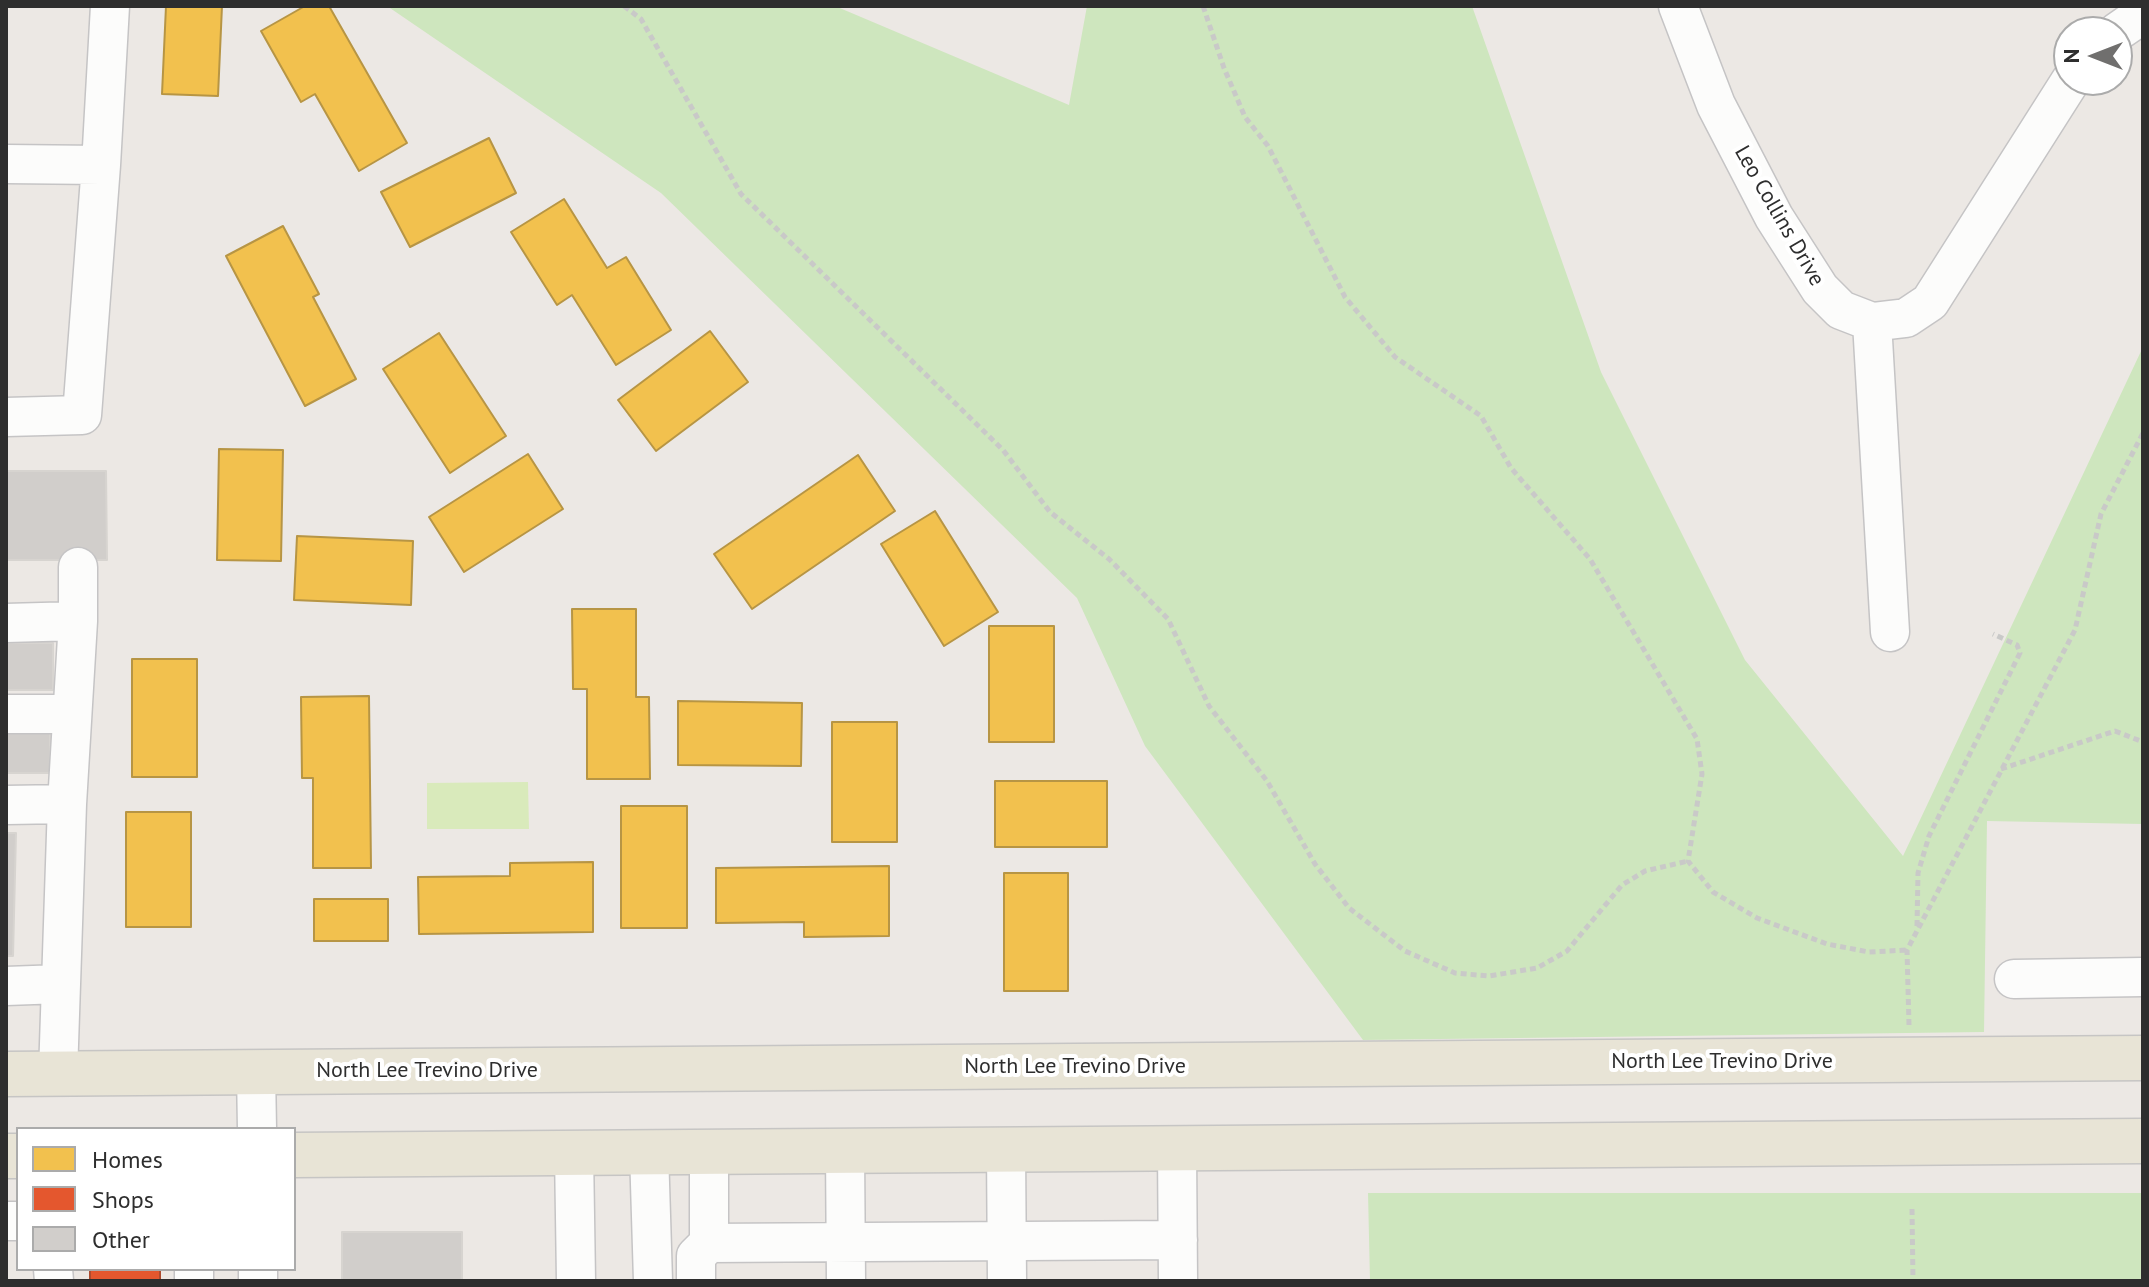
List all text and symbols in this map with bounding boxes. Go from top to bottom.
north arrow [2053,16,2133,96]
text: N [2057,49,2085,63]
street label: Leo Collins Drive [1728,141,1830,291]
street label: North Lee Trevino Drive [1611,1049,1833,1075]
street label: North Lee Trevino Drive [964,1054,1186,1080]
street label: North Lee Trevino Drive [316,1058,538,1084]
legend [16,1127,296,1271]
text: Homes [92,1144,163,1175]
text: Shops [92,1184,154,1215]
text: Other [92,1224,150,1255]

